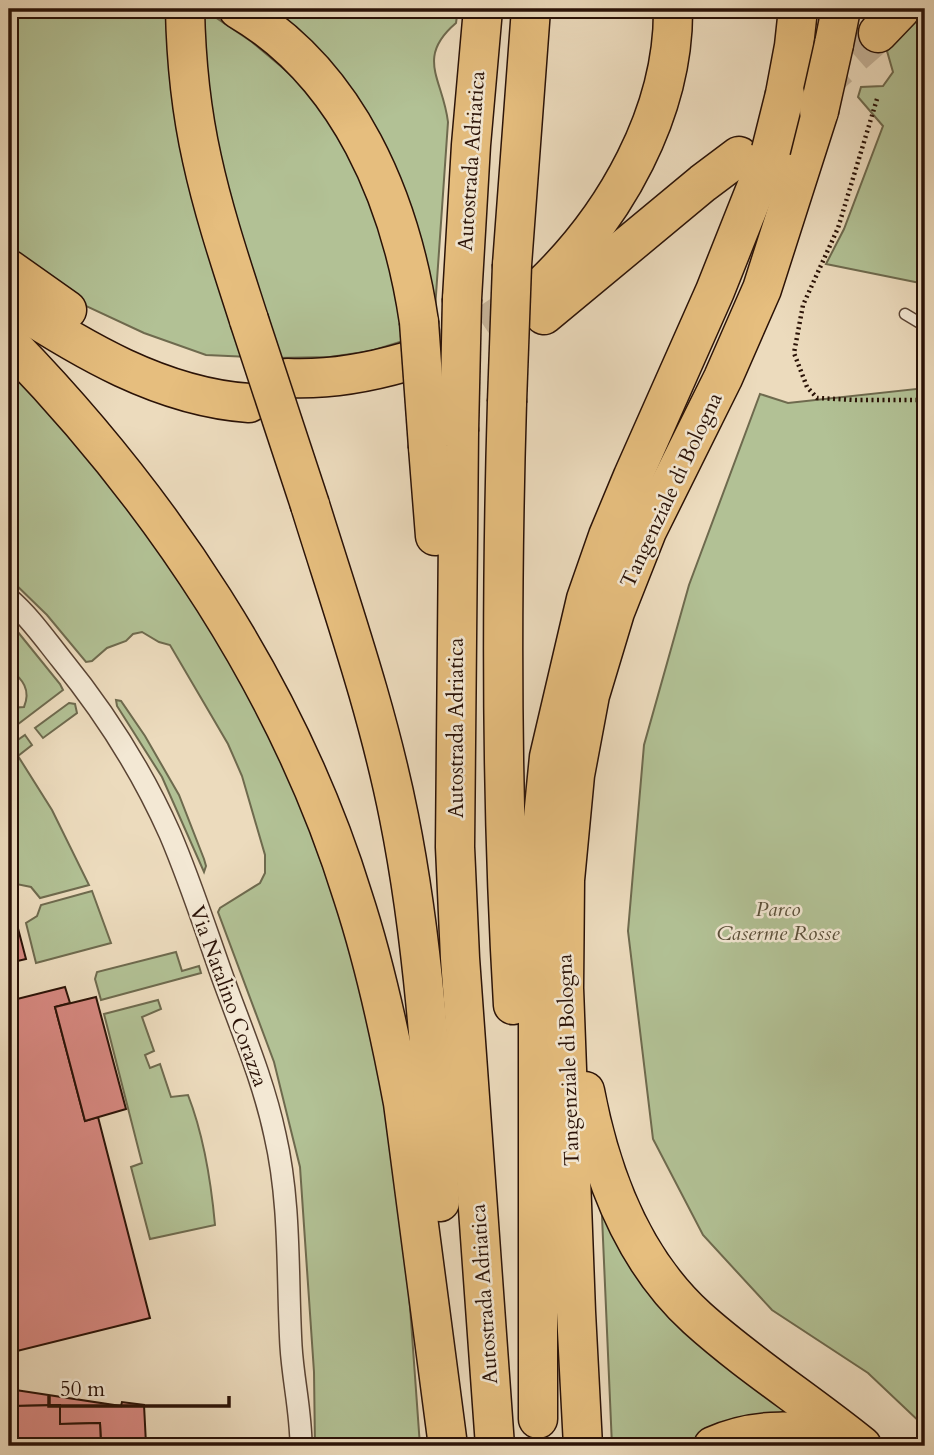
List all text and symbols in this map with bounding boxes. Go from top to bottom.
street label: Autostrada Adriatica [451,70,492,252]
street label: Tangenziale di Bologna [613,388,729,593]
street label: Autostrada Adriatica [442,638,471,818]
park label: Parco Caserme Rosse [716,895,840,948]
street label: Via Natalino Corazza [182,902,275,1091]
street label: Tangenziale di Bologna [550,953,587,1167]
street label: Autostrada Adriatica [464,1203,505,1385]
scale bar [49,1364,229,1408]
text: 50 m [60,1375,105,1404]

